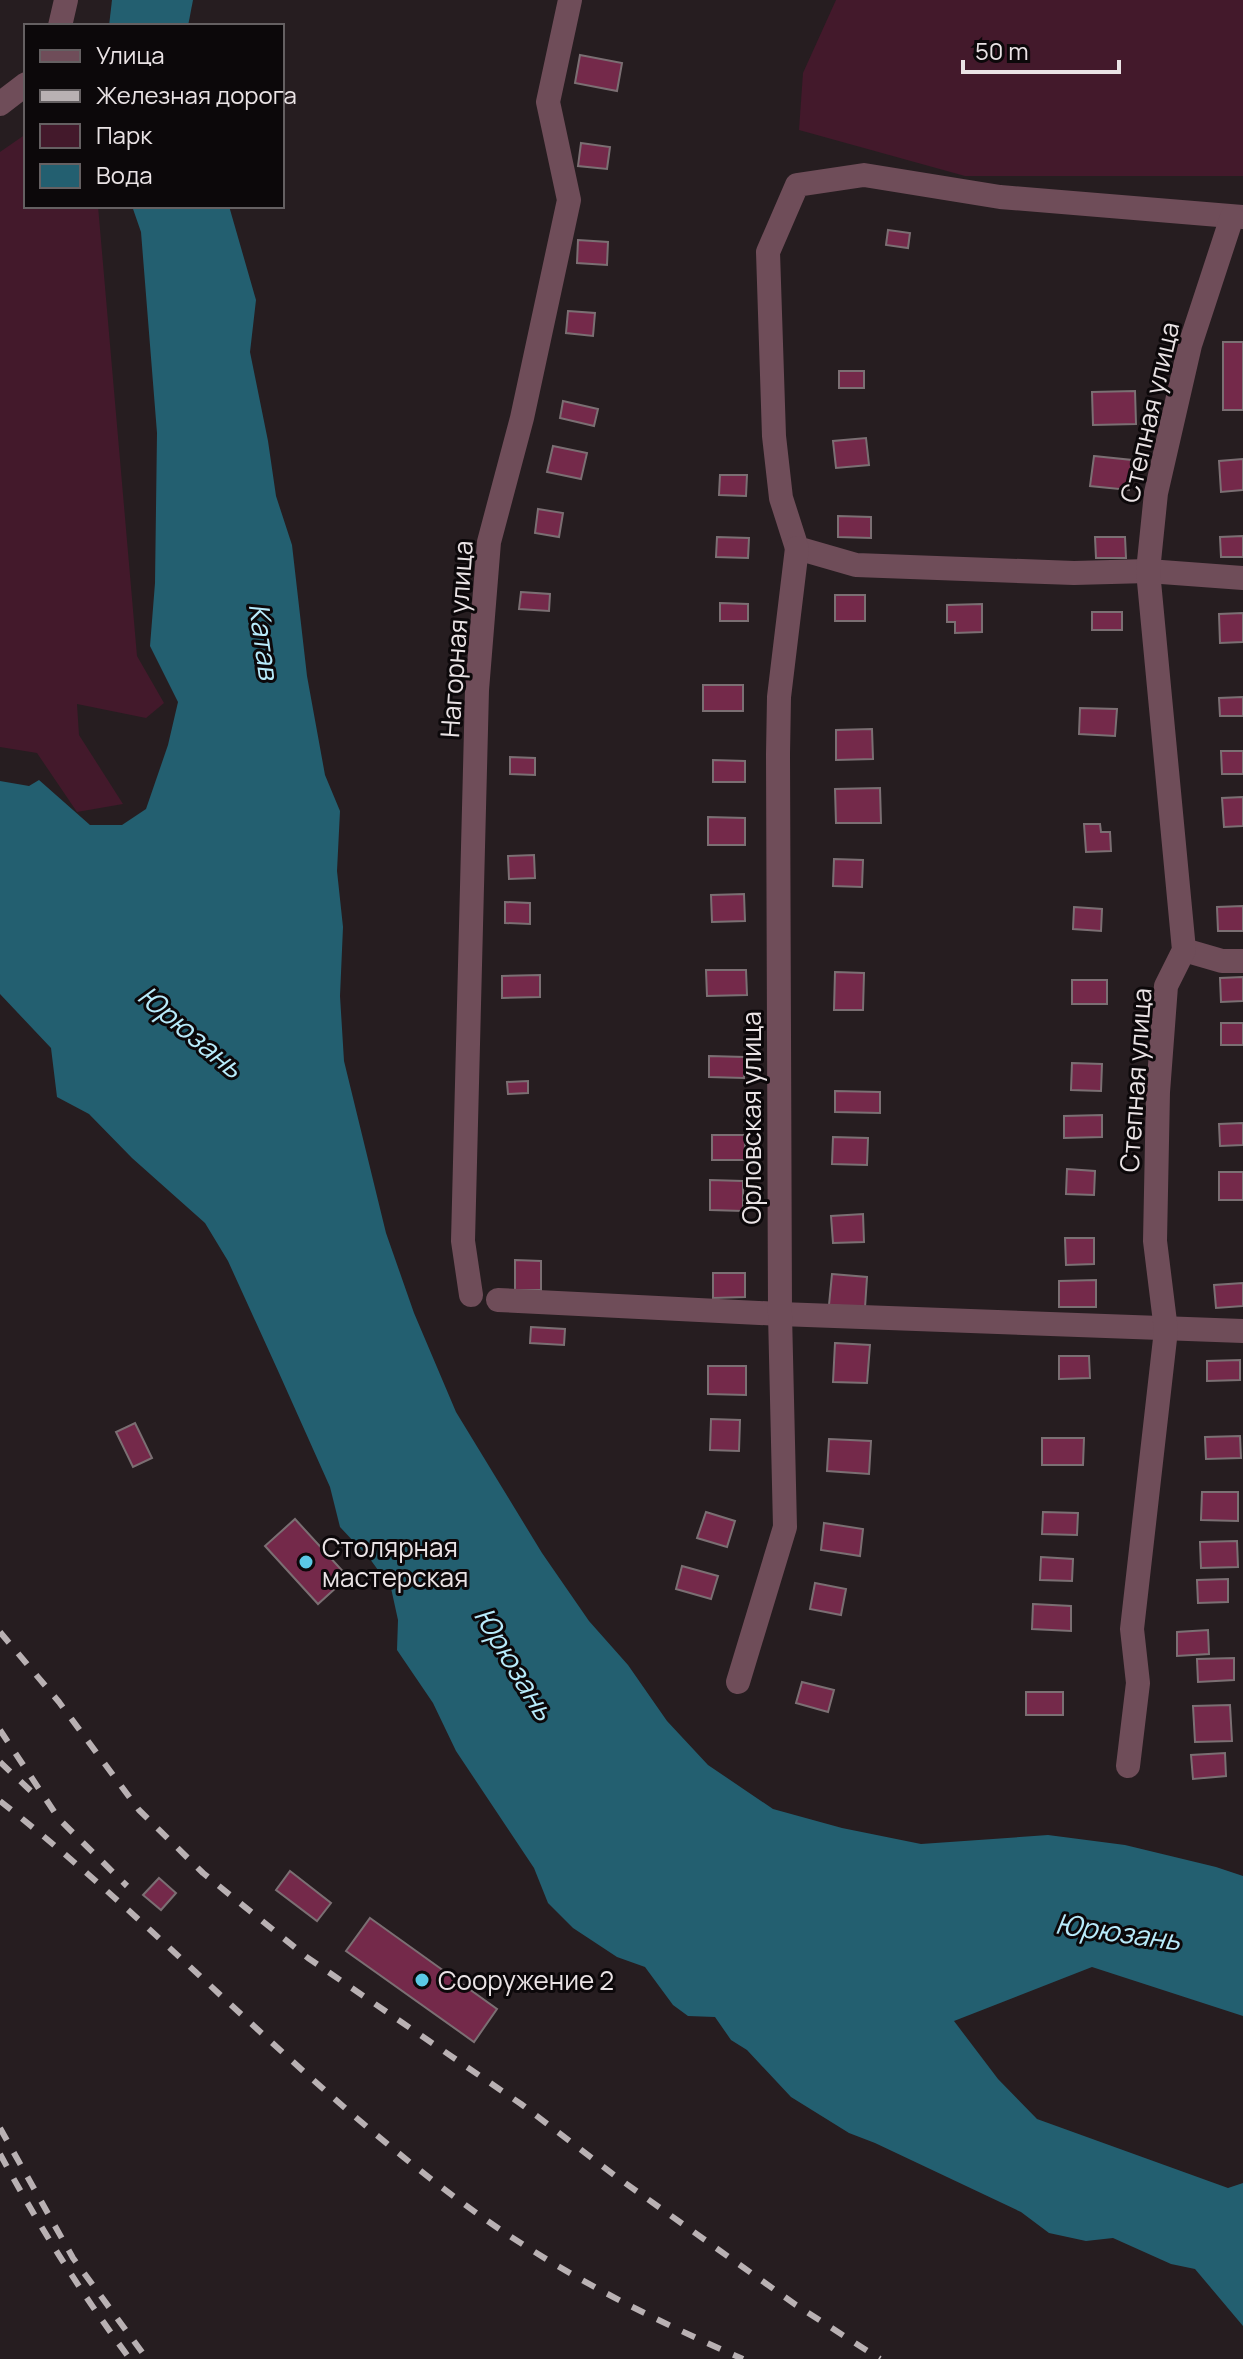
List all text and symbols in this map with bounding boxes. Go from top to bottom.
legend [24,24,284,208]
scale bar [963,24,1119,74]
text: 50 m [975,34,1029,67]
text: Улица [96,38,165,71]
text: Железная дорога [96,78,297,111]
text: Парк [96,118,153,151]
text: Вода [96,158,153,191]
street label: Степная улица [1111,318,1187,506]
street label: Нагорная улица [431,539,481,739]
water label: Катав [241,601,289,683]
water label: Юрюзань [131,976,252,1087]
street label: Степная улица [1111,987,1159,1173]
street label: Орловская улица [733,1011,769,1225]
place label: Столярная мастерская [322,1529,468,1595]
marker: Столярная мастерская [297,1553,315,1571]
water label: Юрюзань [466,1599,564,1727]
water label: Юрюзань [1053,1903,1184,1959]
place label: Сооружение 2 [438,1962,614,1998]
marker: Сооружение 2 [413,1971,431,1989]

